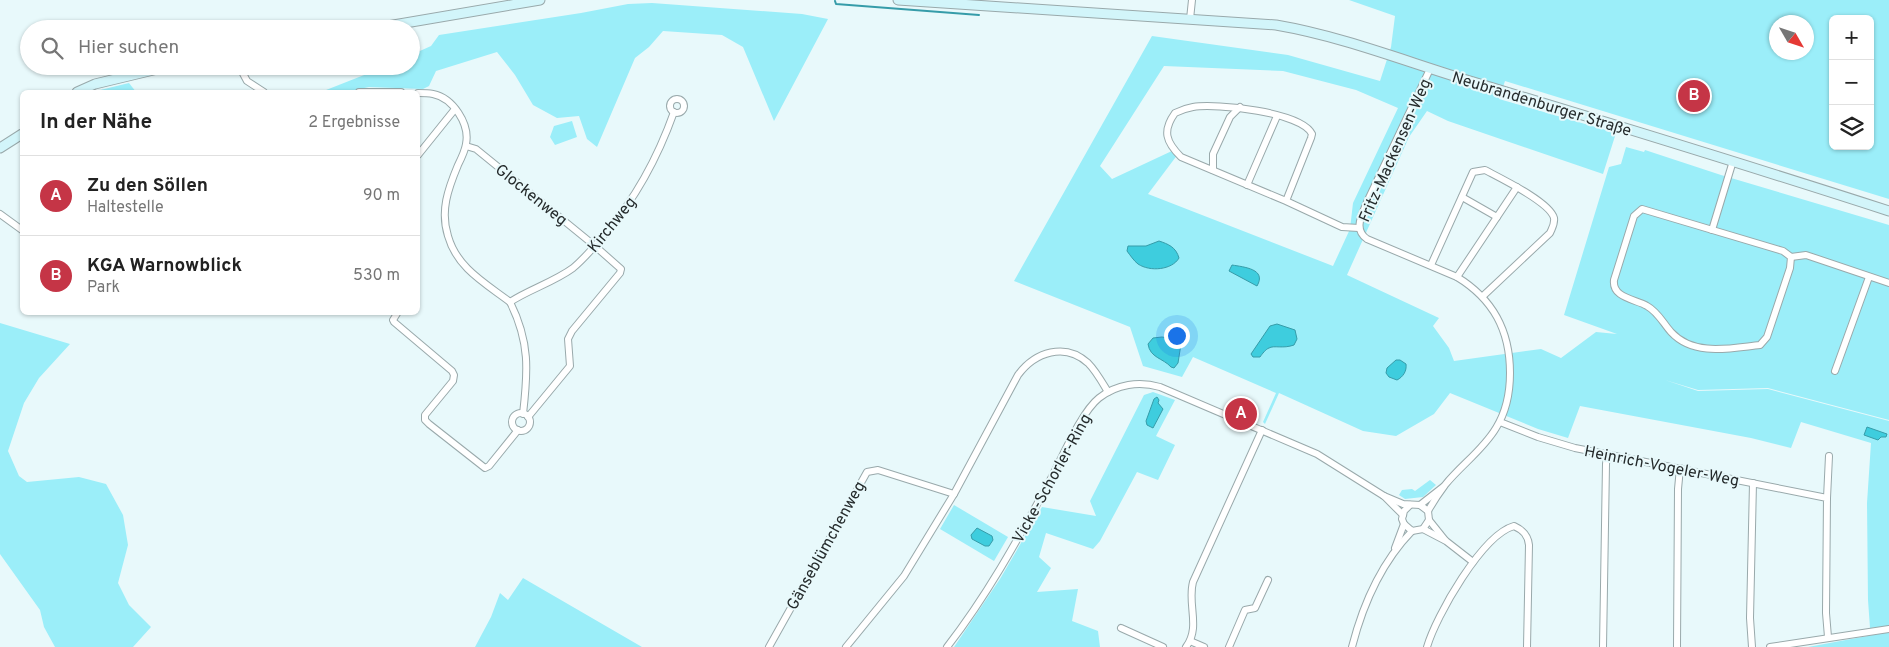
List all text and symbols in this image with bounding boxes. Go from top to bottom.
north arrow [1769,15,1814,60]
map controls [1829,15,1874,150]
button: + [1829,15,1874,60]
search box [20,20,420,75]
icon: search [38,34,66,62]
text: Hier suchen [78,36,179,60]
button: − [1829,60,1874,105]
street label: Neubrandenburger Straße [1449,68,1634,142]
street label: Fritz-Mackensen-Weg [1355,76,1437,226]
pin: B [1678,77,1710,115]
button: layers [1829,105,1874,150]
text: In der Nähe [40,109,152,136]
text: 2 Ergebnisse [308,113,400,133]
street label: Glockenweg [491,160,571,231]
text: Zu den Söllen [87,174,208,198]
text: A [50,186,62,206]
text: 90 m [363,186,400,206]
street label: Kirchweg [584,193,641,257]
text: Haltestelle [87,198,164,218]
text: KGA Warnowblick [87,254,242,278]
text: B [50,266,62,286]
text: 530 m [353,266,400,286]
text: Park [87,278,120,298]
your location [1164,323,1190,349]
pin: A [1225,395,1257,433]
street label: Vicke-Schorler-Ring [1009,411,1097,547]
street label: Heinrich-Vogeler-Weg [1582,442,1741,492]
street label: Gänseblümchenweg [783,478,871,614]

